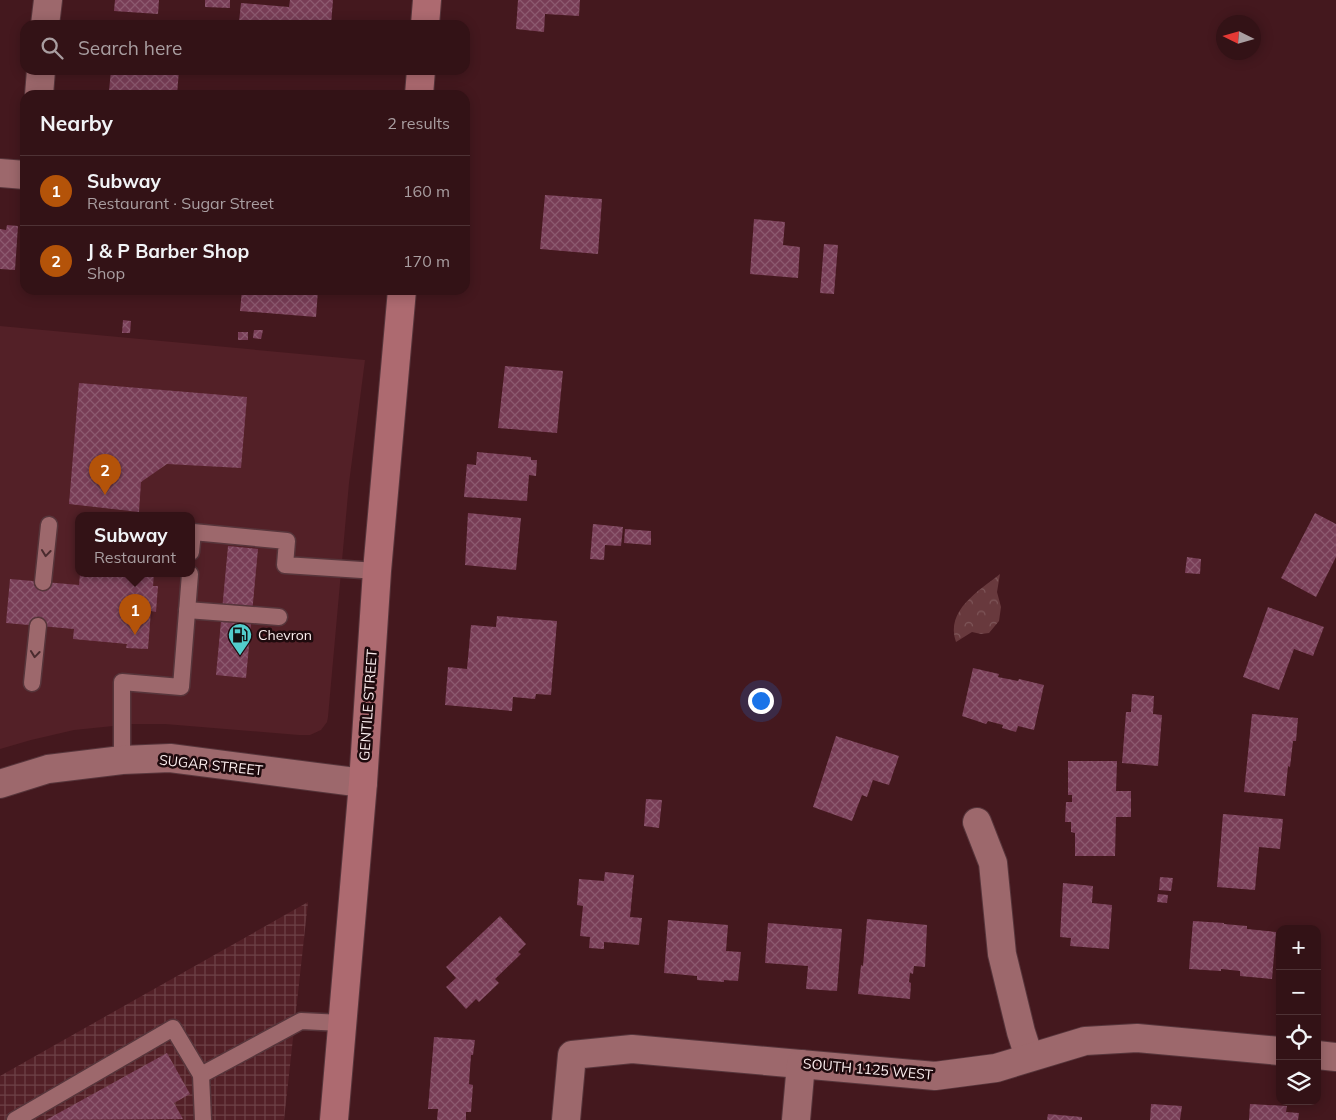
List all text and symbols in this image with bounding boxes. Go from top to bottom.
north arrow [1216,15,1261,60]
search box [20,20,470,75]
icon: search [38,34,66,62]
text: Search here [78,36,182,60]
text: Nearby [40,110,113,136]
text: 2 results [387,113,450,133]
text: Subway [87,169,161,193]
text: 1 [51,181,61,201]
text: 160 m [403,181,450,201]
text: Restaurant · Sugar Street [87,193,274,213]
text: J & P Barber Shop [87,239,249,263]
text: 2 [51,251,61,271]
text: 170 m [403,251,450,271]
text: Shop [87,263,125,283]
pin: 2 [89,454,121,495]
popup [75,512,195,577]
text: Subway [94,523,168,547]
text: Restaurant [94,547,176,567]
one-way arrow [41,550,52,558]
pin: 1 [119,594,151,635]
fuel station icon: Chevron [227,622,253,656]
place label: Chevron [258,626,312,644]
street label: GENTILE STREET [355,648,381,761]
one-way arrow [30,651,41,659]
your location [748,688,774,714]
street label: SUGAR STREET [158,751,264,779]
map controls [1276,925,1321,1105]
button: + [1276,925,1321,970]
button: − [1276,970,1321,1015]
button: locate [1276,1015,1321,1060]
street label: SOUTH 1125 WEST [802,1054,934,1084]
button: layers [1276,1060,1321,1105]

